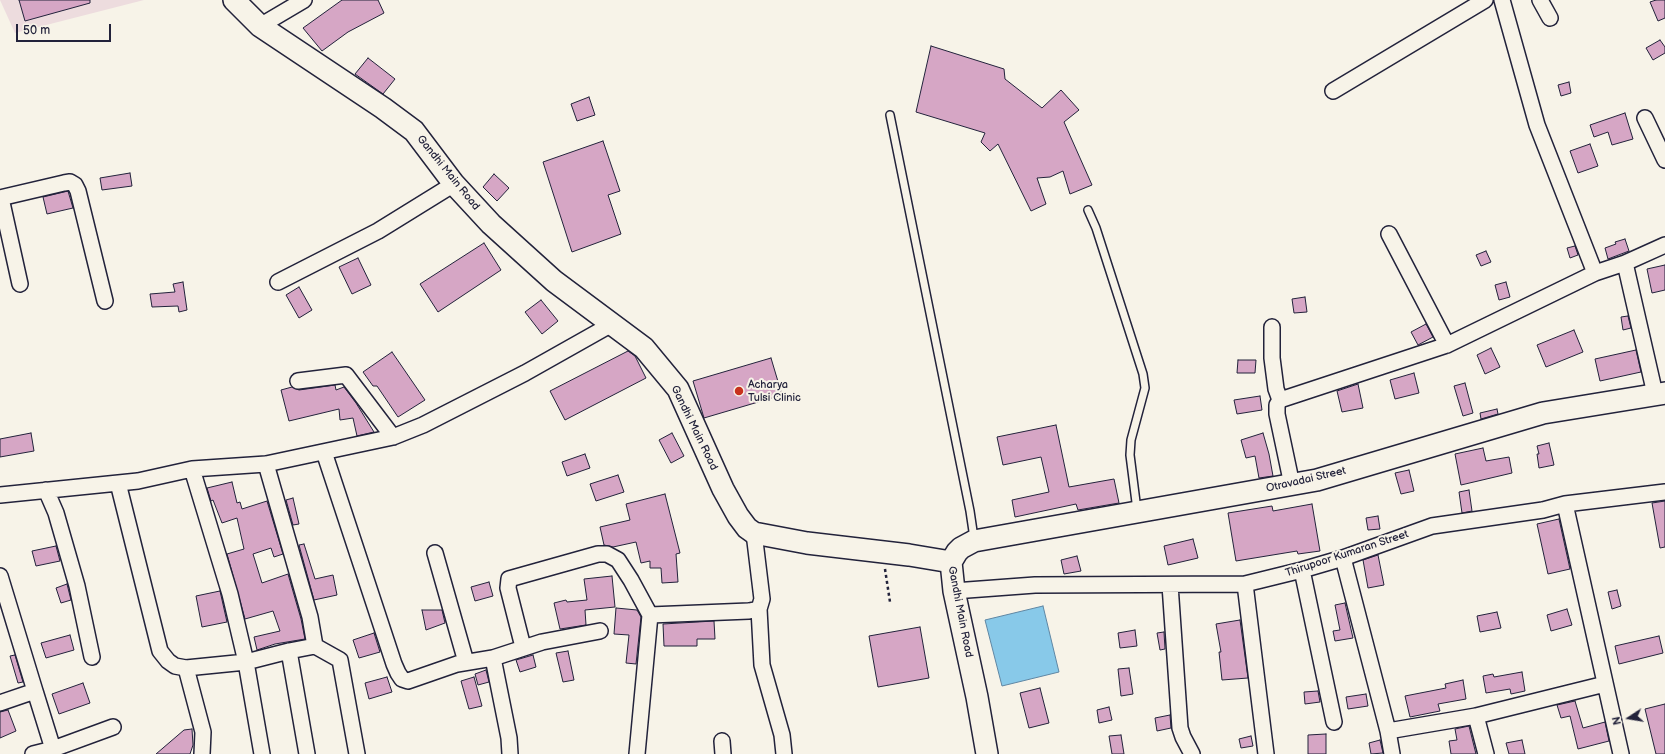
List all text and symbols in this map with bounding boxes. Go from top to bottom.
scale bar [18,16,113,42]
text: 50 m [23,23,50,38]
street label: Gandhi Main Road [414,133,482,213]
place label: Acharya Tulsi Clinic [748,378,801,404]
street label: Gandhi Main Road [668,383,720,473]
marker: Acharya Tulsi Clinic [733,385,745,397]
street label: Otravadai Street [1265,464,1347,496]
street label: Thirupoor Kumaran Street [1284,528,1410,580]
street label: Gandhi Main Road [945,565,975,659]
north arrow [1609,698,1649,738]
text: N [1610,715,1624,726]

